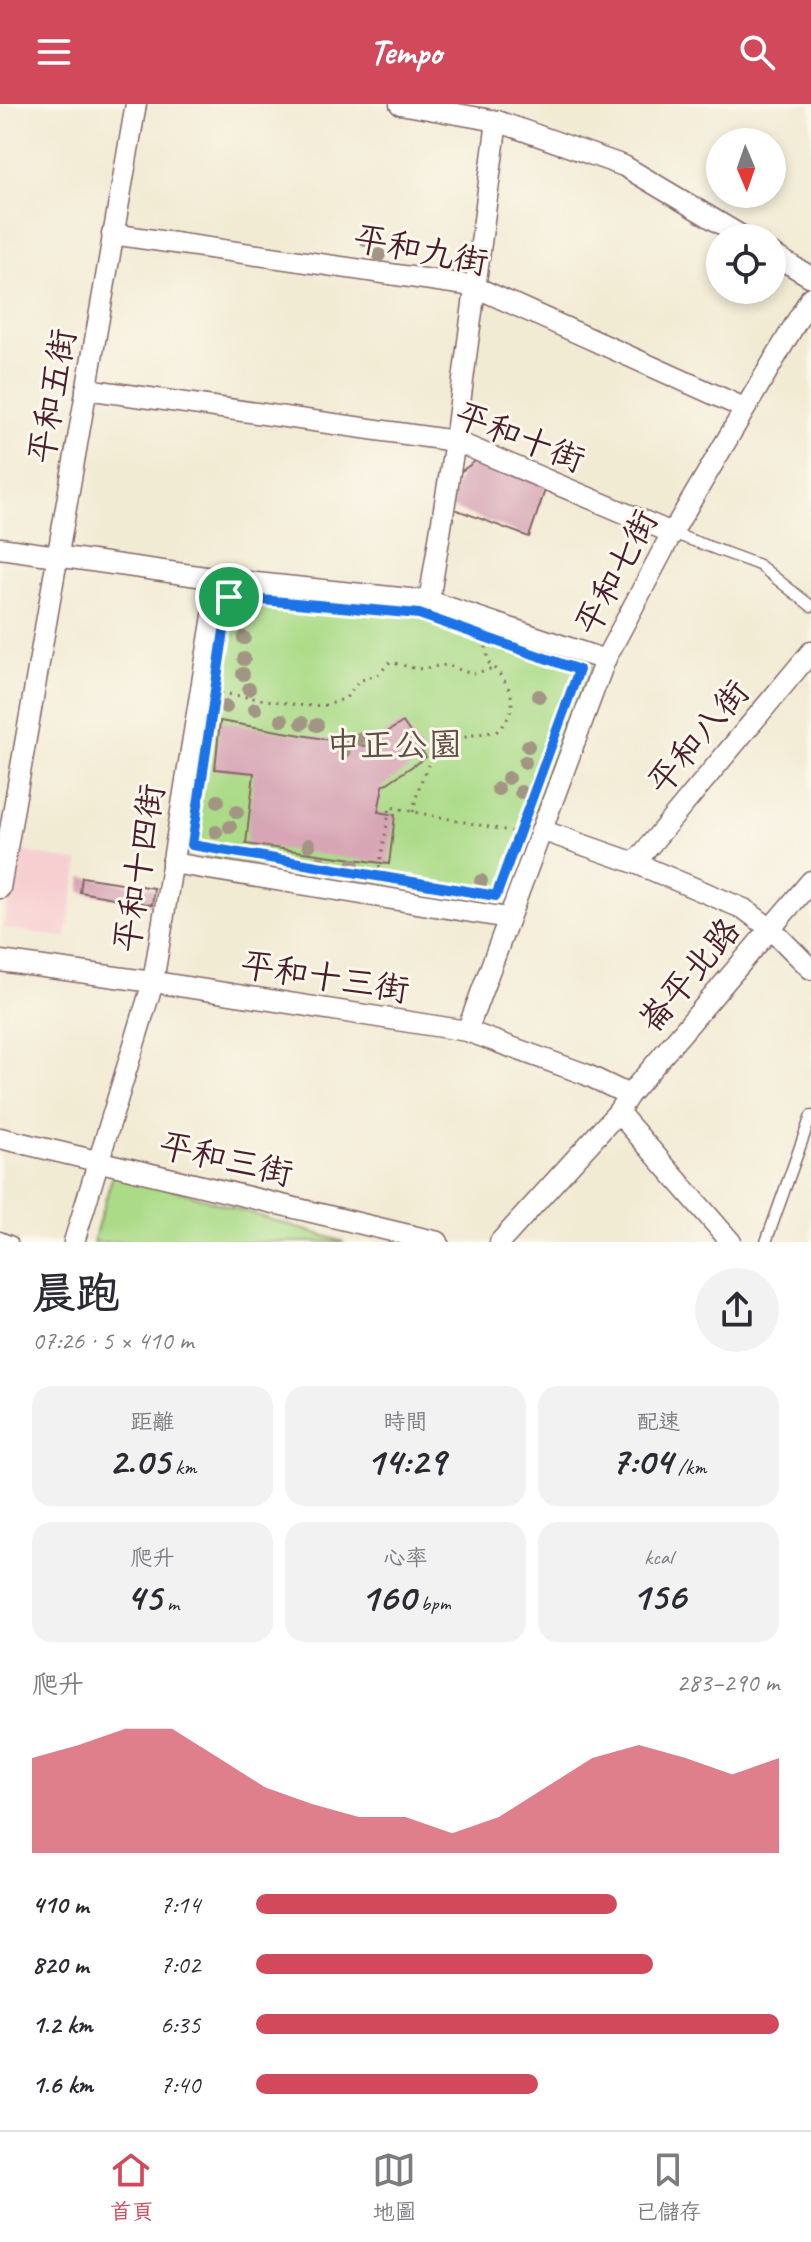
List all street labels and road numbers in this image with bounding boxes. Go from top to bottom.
street label: 平和九街 [350,216,492,284]
street label: 平和五街 [19,325,85,467]
street label: 平和十街 [449,393,591,481]
street label: 平和七街 [565,502,667,642]
street label: 平和八街 [638,671,758,803]
street label: 平和十四街 [104,781,174,955]
street label: 崙平北路 [629,909,749,1041]
street label: 平和十三街 [238,942,412,1012]
street label: 平和三街 [155,1123,297,1195]

